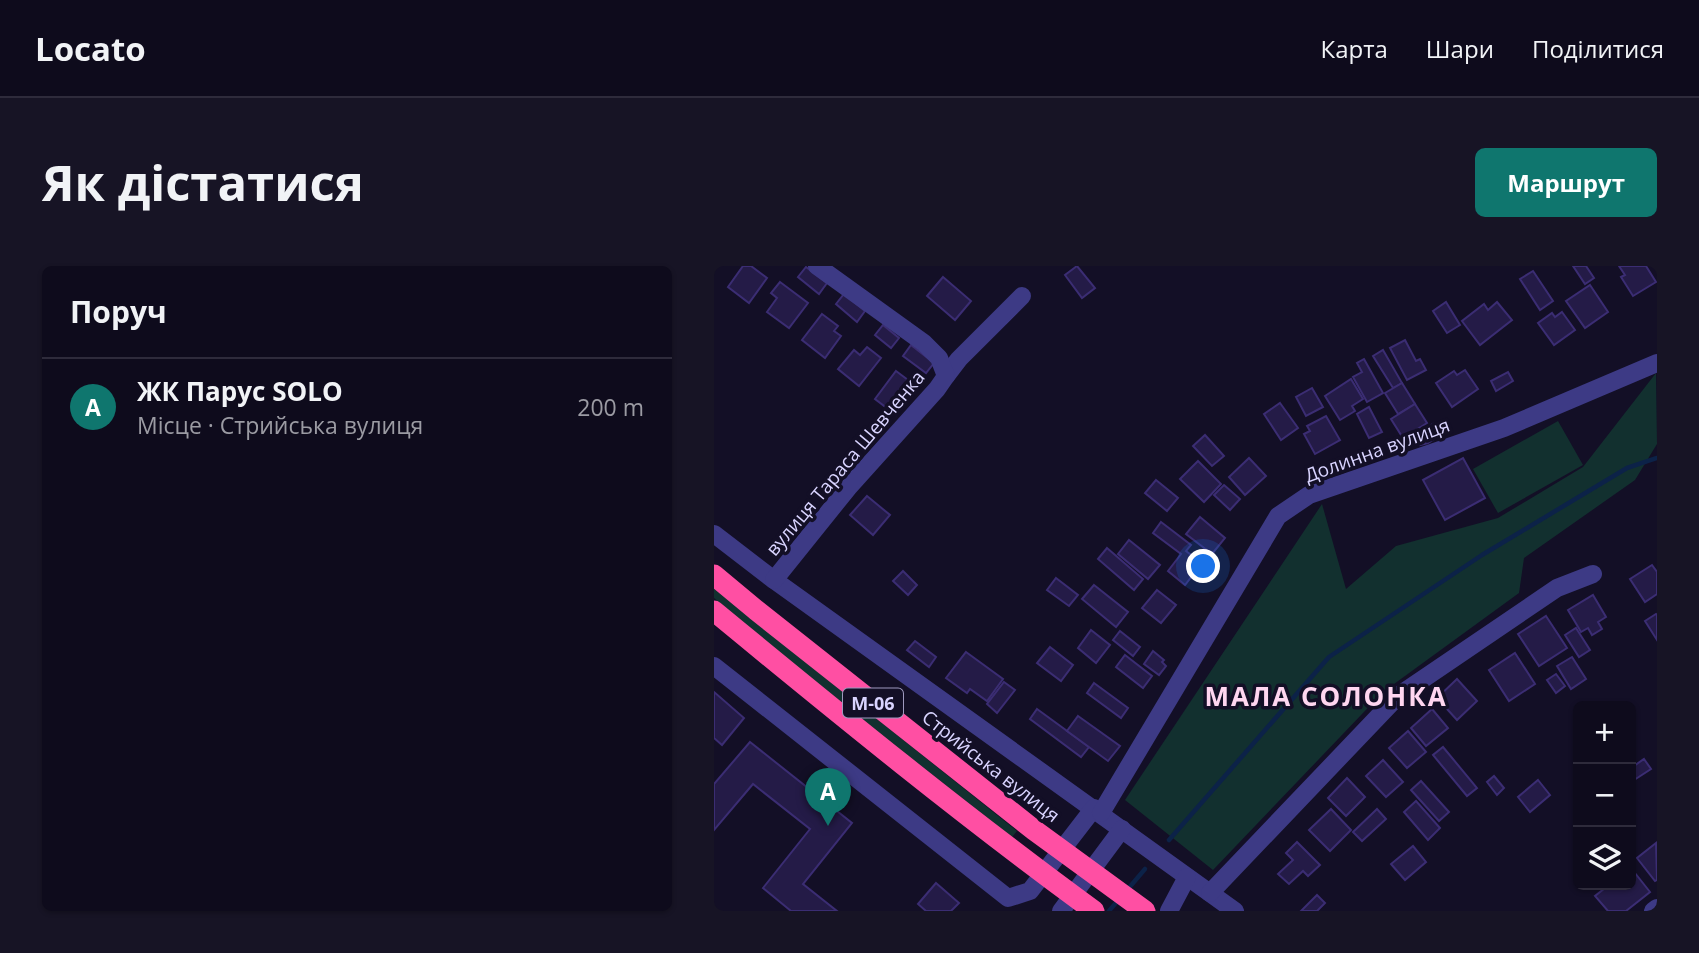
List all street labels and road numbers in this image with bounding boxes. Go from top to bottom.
street label: вулиця Тараса Шевченка [760,365,930,561]
street label: Долинна вулиця [1301,412,1453,488]
road number: М-06 [843,688,903,718]
street label: Стрийська вулиця [917,704,1065,828]

